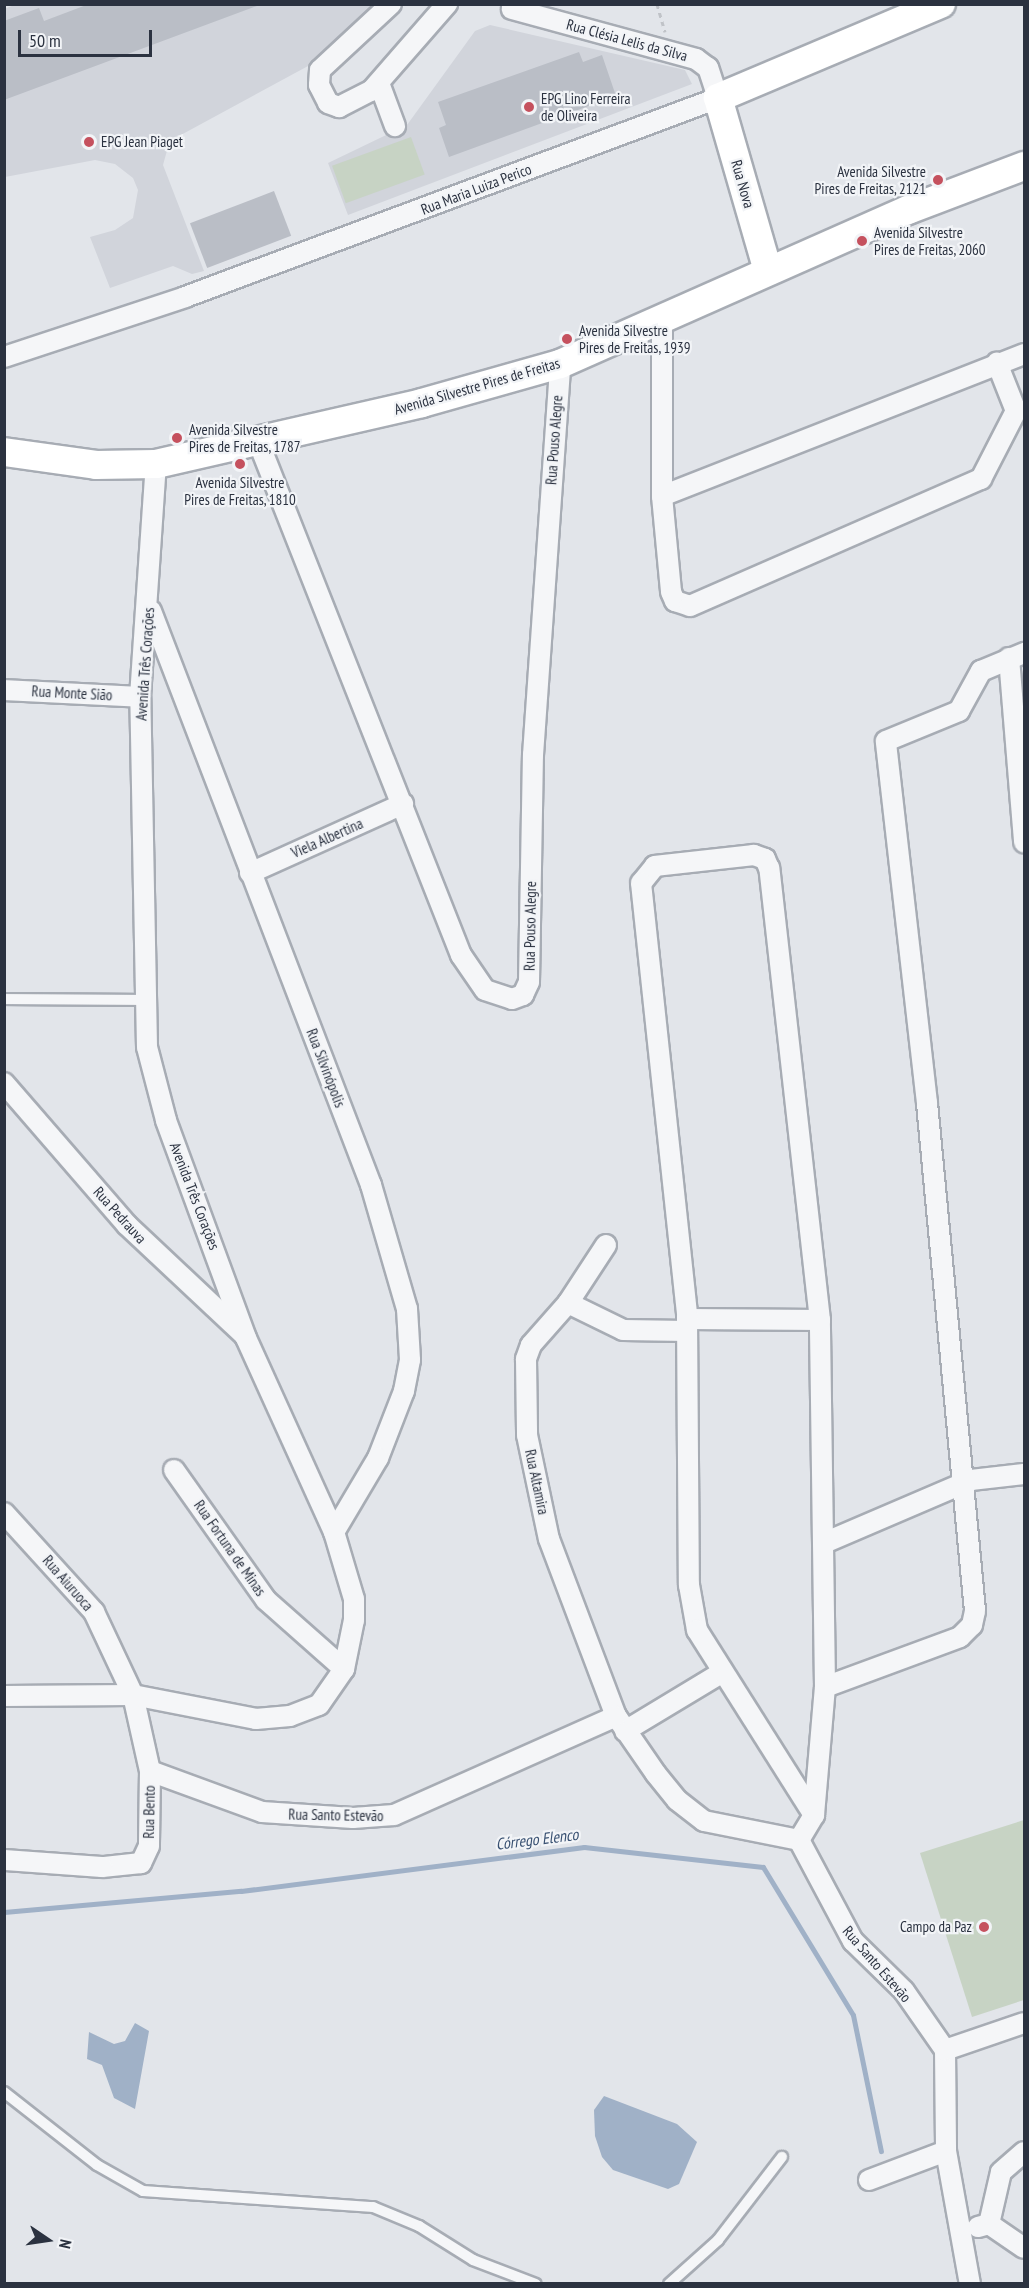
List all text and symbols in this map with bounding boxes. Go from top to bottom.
street label: Rua Clésia Lelis da Silva [565,15,689,65]
scale bar [21,18,154,56]
text: 50 m [29,29,61,52]
place label: EPG Lino Ferreira de Oliveira [541,89,630,124]
marker: EPG Lino Ferreira de Oliveira [522,100,536,114]
place label: EPG Jean Piaget [101,133,183,151]
marker: EPG Jean Piaget [82,135,96,149]
street label: Rua Nova [728,158,758,210]
street label: Rua Maria Luiza Perico [418,160,534,218]
place label: Avenida Silvestre Pires de Freitas, 2121 [814,162,926,197]
marker: Avenida Silvestre Pires de Freitas, 2121 [931,173,945,187]
place label: Avenida Silvestre Pires de Freitas, 2060 [874,223,986,258]
marker: Avenida Silvestre Pires de Freitas, 2060 [855,234,869,248]
place label: Avenida Silvestre Pires de Freitas, 1939 [579,321,691,356]
marker: Avenida Silvestre Pires de Freitas, 1939 [560,332,574,346]
street label: Avenida Silvestre Pires de Freitas [392,354,562,418]
street label: Rua Pouso Alegre [542,394,566,486]
place label: Avenida Silvestre Pires de Freitas, 1787 [189,420,301,455]
marker: Avenida Silvestre Pires de Freitas, 1787 [170,431,184,445]
marker: Avenida Silvestre Pires de Freitas, 1810 [233,457,247,471]
place label: Avenida Silvestre Pires de Freitas, 1810 [184,473,296,508]
street label: Avenida Três Corações [132,607,158,721]
street label: Rua Monte Sião [31,682,113,704]
street label: Viela Albertina [288,814,366,862]
street label: Rua Pouso Alegre [520,881,540,971]
street label: Rua Silvinópolis [303,1026,349,1110]
street label: Avenida Três Corações [166,1140,224,1252]
street label: Rua Pedrauva [90,1183,150,1247]
street label: Rua Altamira [521,1447,553,1517]
street label: Rua Fortuna de Minas [190,1497,270,1599]
street label: Rua Aiuruoca [39,1551,97,1615]
street label: Rua Bento [140,1785,158,1839]
street label: Rua Santo Estevão [288,1805,384,1825]
water label: Córrego Elenco [495,1824,579,1854]
place label: Campo da Paz [900,1918,972,1936]
marker: Campo da Paz [977,1920,991,1934]
street label: Rua Santo Estevão [839,1922,915,2006]
north arrow [18,2210,78,2270]
text: N [55,2238,76,2251]

